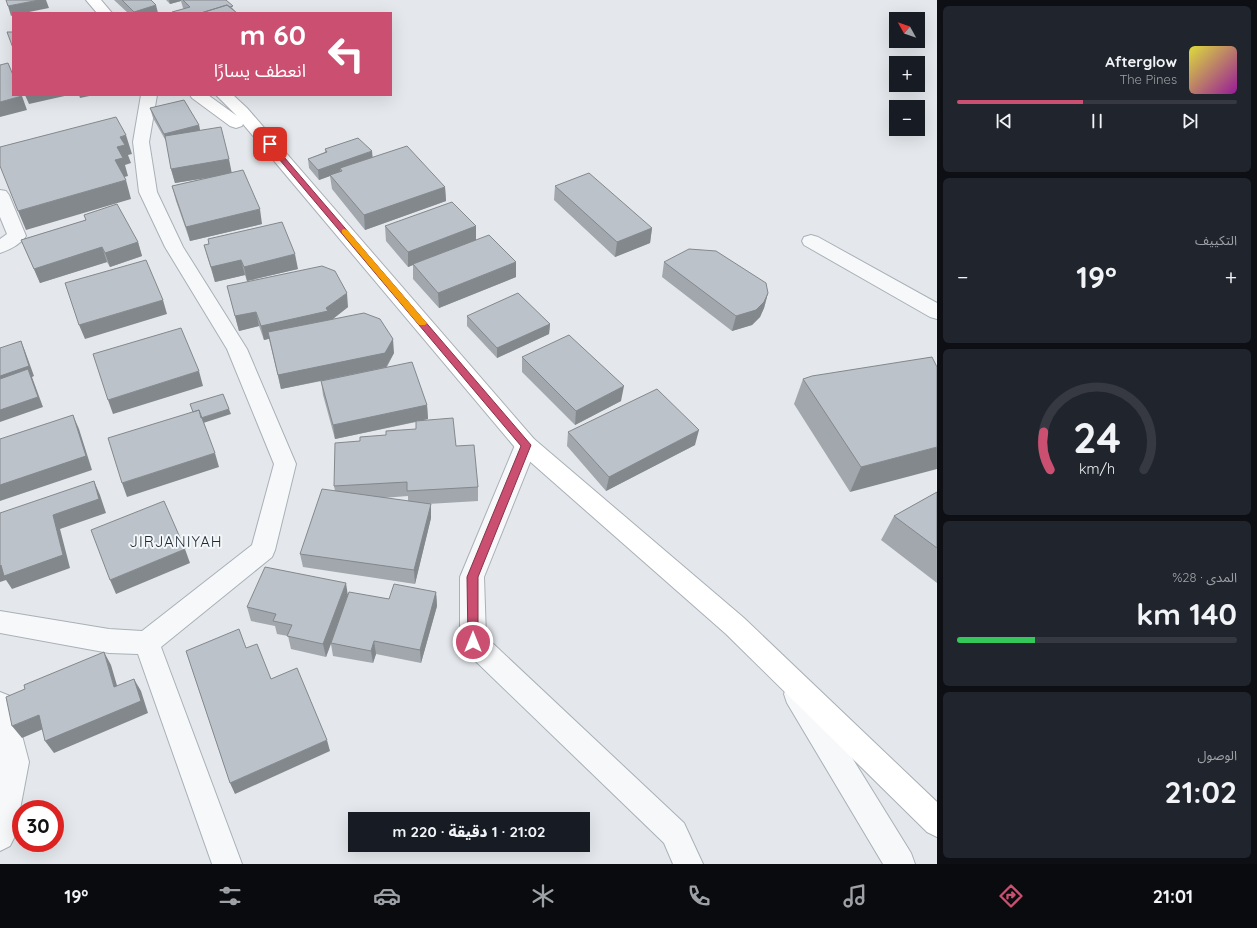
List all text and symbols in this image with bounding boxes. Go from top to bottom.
north arrow [889,12,925,48]
map controls [889,12,925,136]
text: 60 m [240,17,306,52]
icon: left [320,28,372,80]
text: Afterglow [1105,52,1177,71]
button: + [889,56,925,92]
text: انعطف يسارًا [214,59,306,82]
text: The Pines [1119,71,1177,87]
button: − [889,100,925,136]
icon: previous [993,110,1015,132]
icon: pause [1086,110,1108,132]
icon: next [1179,110,1201,132]
pin [253,127,287,161]
icon: arrive [259,133,281,155]
text: التكييف [1195,232,1237,248]
text: 19° [1076,258,1117,296]
text: − [957,263,968,291]
text: + [1225,263,1237,291]
text: 24 [1073,411,1121,463]
text: km/h [1079,460,1115,478]
district label: JIRJANIYAH [129,532,223,551]
text: المدى · 28% [1172,569,1237,585]
text: 140 km [1136,595,1237,633]
position arrow [452,621,494,663]
text: الوصول [1197,747,1237,763]
text: 21:02 [1165,773,1237,811]
speed limit sign: 30 [12,800,64,852]
text: 21:02 · 1 دقيقة · 220 m [392,822,546,841]
icon: filters [216,882,244,910]
icon: car [373,882,401,910]
icon: climate [529,882,557,910]
icon: phone [685,882,713,910]
icon: music [841,882,869,910]
icon: directions [997,882,1025,910]
text: 19° [64,885,88,908]
text: 21:01 [1153,885,1193,908]

